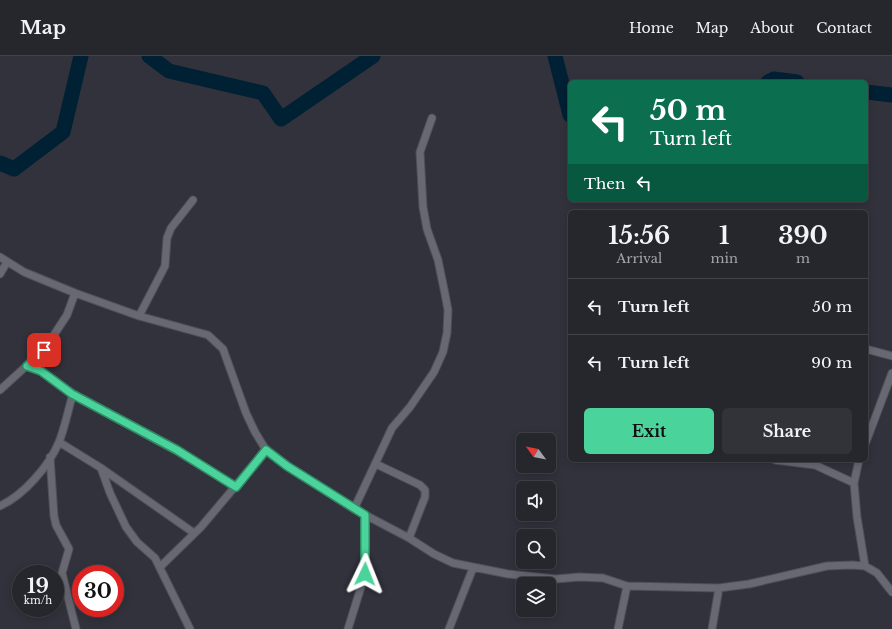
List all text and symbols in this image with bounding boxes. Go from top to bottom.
text: Map [20,16,66,39]
text: Home [629,19,674,37]
text: Map [696,19,728,37]
text: About [750,19,794,37]
text: Contact [816,19,872,37]
text: 50 m [650,93,726,128]
icon: left [584,96,636,148]
text: Turn left [650,128,732,150]
icon: left [633,172,655,194]
text: Then [584,174,625,193]
text: 15:56 [608,221,670,250]
text: 1 [719,221,729,250]
text: 390 [778,221,828,250]
text: Arrival [616,250,662,267]
text: min [711,250,738,267]
text: m [796,250,810,267]
icon: left [584,296,606,318]
text: Turn left [618,297,689,316]
text: 50 m [812,297,852,316]
pin [27,333,61,367]
icon: arrive [33,339,55,361]
icon: left [584,352,606,374]
text: Turn left [618,353,689,372]
text: 90 m [811,353,852,372]
button: Exit [584,408,714,454]
button: Share [722,408,852,454]
north arrow [516,433,556,473]
map controls [516,433,556,617]
button: sound [516,481,556,521]
button: search [516,529,556,569]
position arrow [344,553,386,595]
speed limit sign: 30 [72,565,124,617]
text: 19 [27,574,49,598]
button: layers [516,577,556,617]
text: km/h [24,594,52,607]

